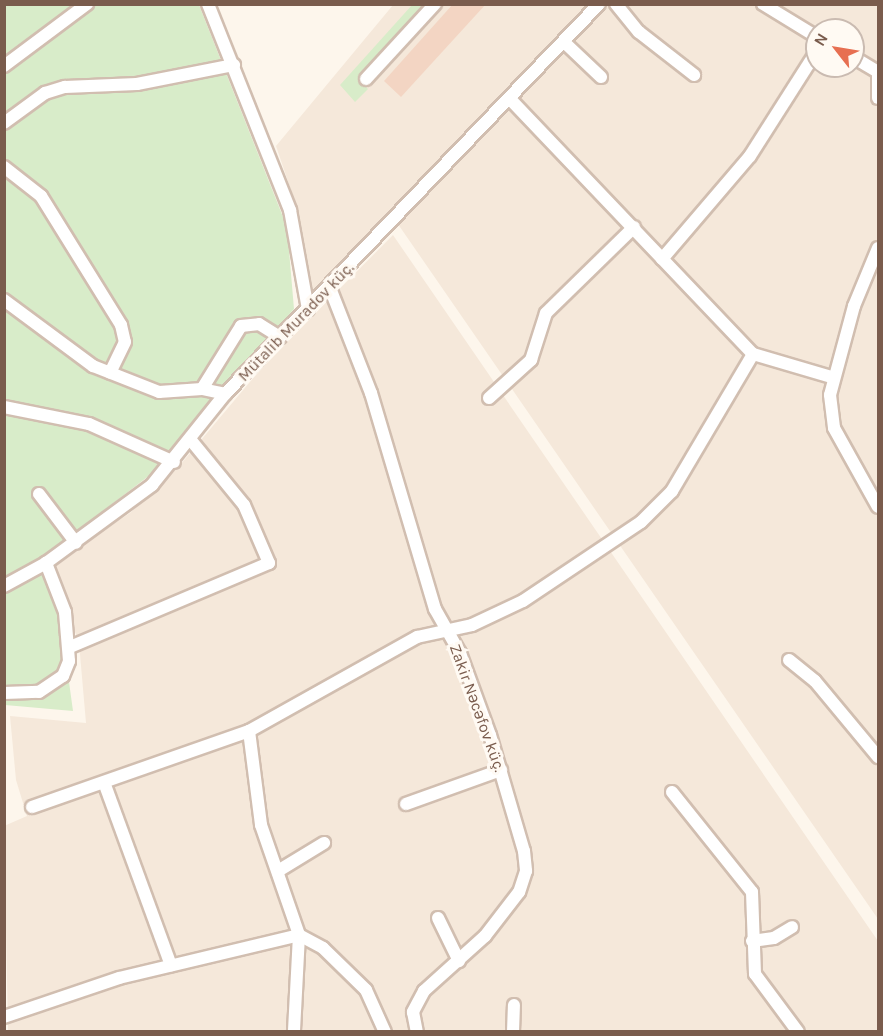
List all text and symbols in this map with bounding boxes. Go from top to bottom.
north arrow [805,18,865,78]
text: N [810,30,832,49]
street label: Mütalib Muradov küç. [234,258,358,386]
street label: Zakir Nəcəfov küç. [445,642,509,774]

